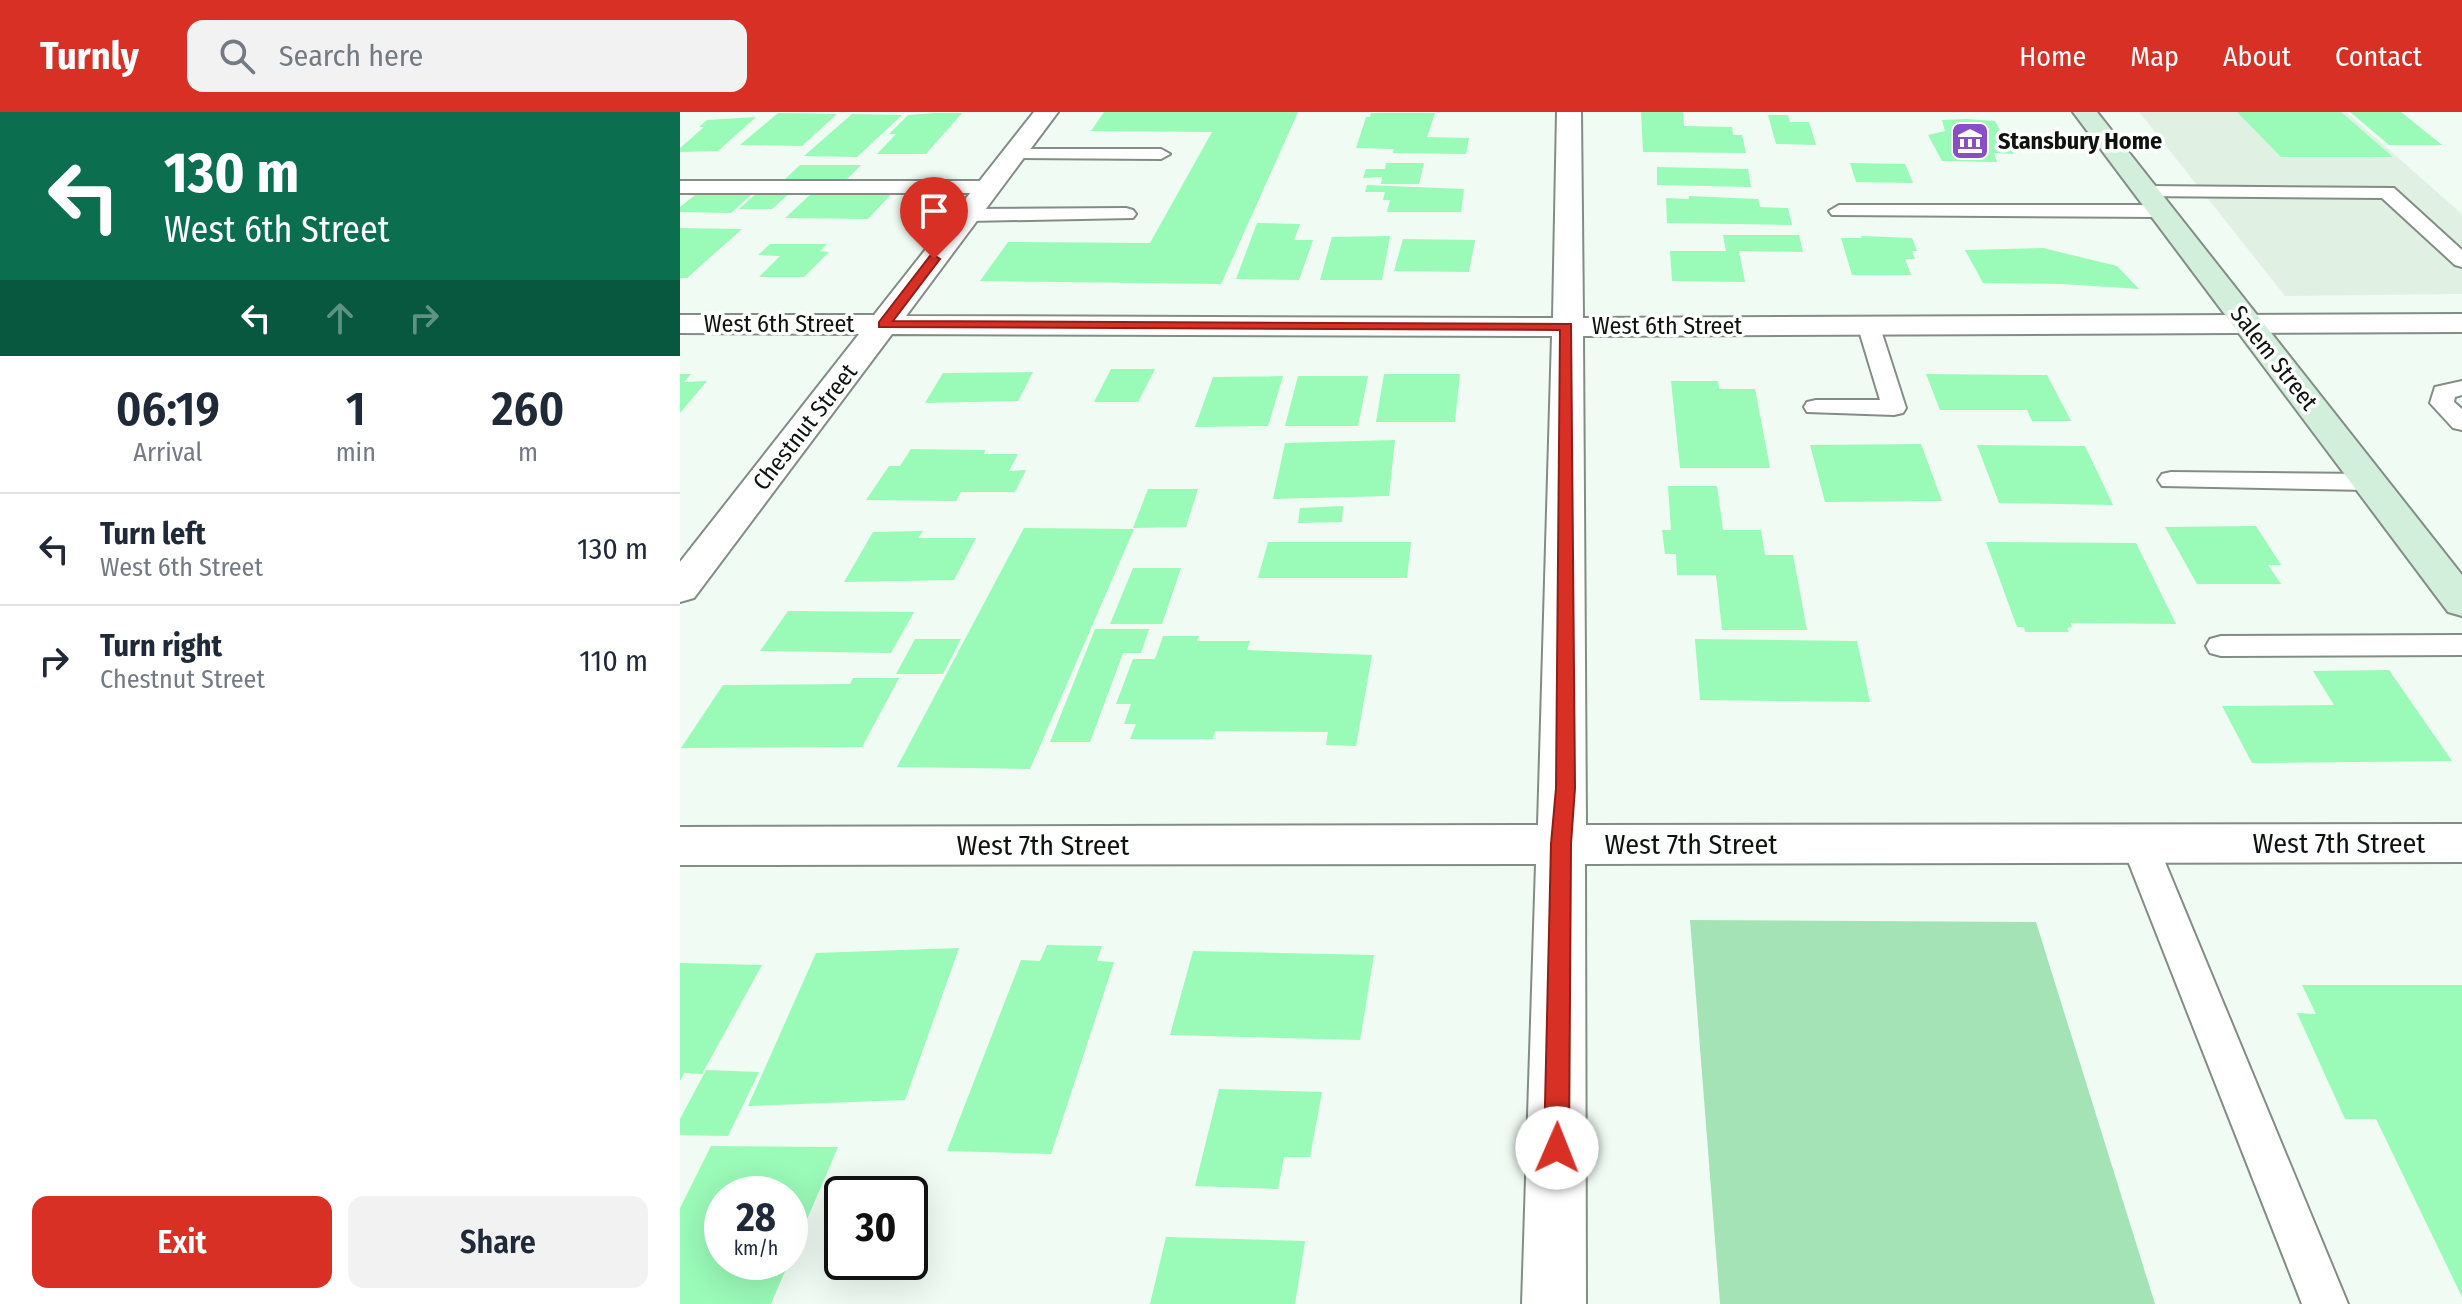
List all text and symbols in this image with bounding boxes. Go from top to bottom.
search box [187,20,747,92]
text: Turnly [40,33,139,79]
icon: search [215,34,259,78]
text: Search here [279,38,423,74]
text: Home [2019,40,2086,73]
text: Map [2130,40,2179,73]
text: About [2223,40,2291,73]
text: Contact [2335,40,2422,73]
museum icon: Stansbury Home [1949,120,1991,162]
place label: Stansbury Home [1998,127,2162,155]
text: 130 m [164,140,299,207]
icon: left [32,144,136,248]
pin [900,177,968,259]
icon: arrive [912,189,956,233]
text: West 6th Street [164,208,390,252]
icon: left [234,296,278,340]
icon: ahead [318,296,362,340]
icon: right [402,296,446,340]
street label: Salem Street [2225,300,2323,416]
street label: West 6th Street [704,310,854,338]
street label: West 6th Street [1592,312,1742,340]
street label: Chestnut Street [747,358,863,496]
text: 06:19 [116,380,220,438]
text: 1 [346,380,366,438]
text: 260 [492,380,564,438]
text: Arrival [133,437,202,468]
text: min [336,437,376,468]
text: m [518,437,538,468]
text: Turn left [100,516,206,552]
icon: left [32,527,76,571]
text: 130 m [577,531,648,567]
text: West 6th Street [100,552,263,583]
text: Turn right [100,628,222,664]
icon: right [32,639,76,683]
text: 110 m [579,643,648,679]
text: Chestnut Street [100,664,265,695]
street label: West 7th Street [2253,827,2426,860]
street label: West 7th Street [1605,828,1778,861]
street label: West 7th Street [957,829,1130,862]
position arrow [1515,1106,1599,1190]
speed limit sign: 30 [824,1176,928,1280]
text: 28 [736,1194,776,1242]
button: Exit [32,1196,332,1288]
button: Share [348,1196,648,1288]
text: km/h [734,1236,778,1260]

